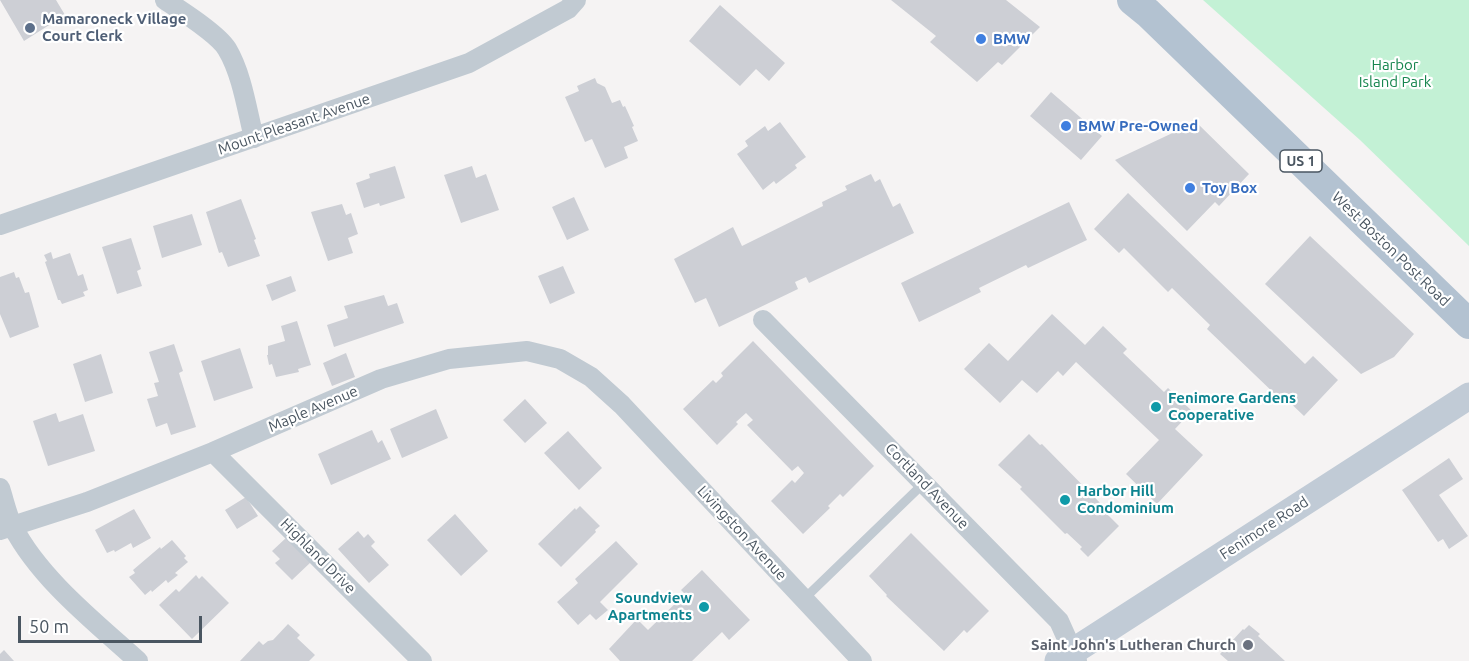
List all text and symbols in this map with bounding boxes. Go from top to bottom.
place label: Mamaroneck Village Court Clerk [42,10,186,45]
marker: Mamaroneck Village Court Clerk [23,21,37,35]
place label: BMW [993,30,1030,48]
marker: BMW [974,32,988,46]
park label: Harbor Island Park [1359,56,1431,91]
street label: Mount Pleasant Avenue [216,89,372,159]
place label: BMW Pre-Owned [1078,117,1198,135]
marker: BMW Pre-Owned [1059,119,1073,133]
road number: US 1 [1280,150,1322,172]
place label: Toy Box [1202,179,1257,197]
marker: Toy Box [1183,181,1197,195]
street label: West Boston Post Road [1328,188,1454,310]
street label: Maple Avenue [265,382,361,436]
place label: Fenimore Gardens Cooperative [1168,389,1296,424]
marker: Fenimore Gardens Cooperative [1149,400,1163,414]
street label: Cortland Avenue [881,439,973,533]
street label: Livingston Avenue [693,482,791,584]
place label: Harbor Hill Condominium [1077,482,1174,517]
marker: Harbor Hill Condominium [1058,493,1072,507]
street label: Fenimore Road [1216,493,1312,563]
street label: Highland Drive [277,515,359,597]
place label: Soundview Apartments [608,589,692,624]
marker: Soundview Apartments [697,600,711,614]
scale bar [21,604,206,642]
text: 50 m [29,616,69,636]
place label: Saint John's Lutheran Church [1031,636,1236,654]
marker: Saint John's Lutheran Church [1241,638,1255,652]

